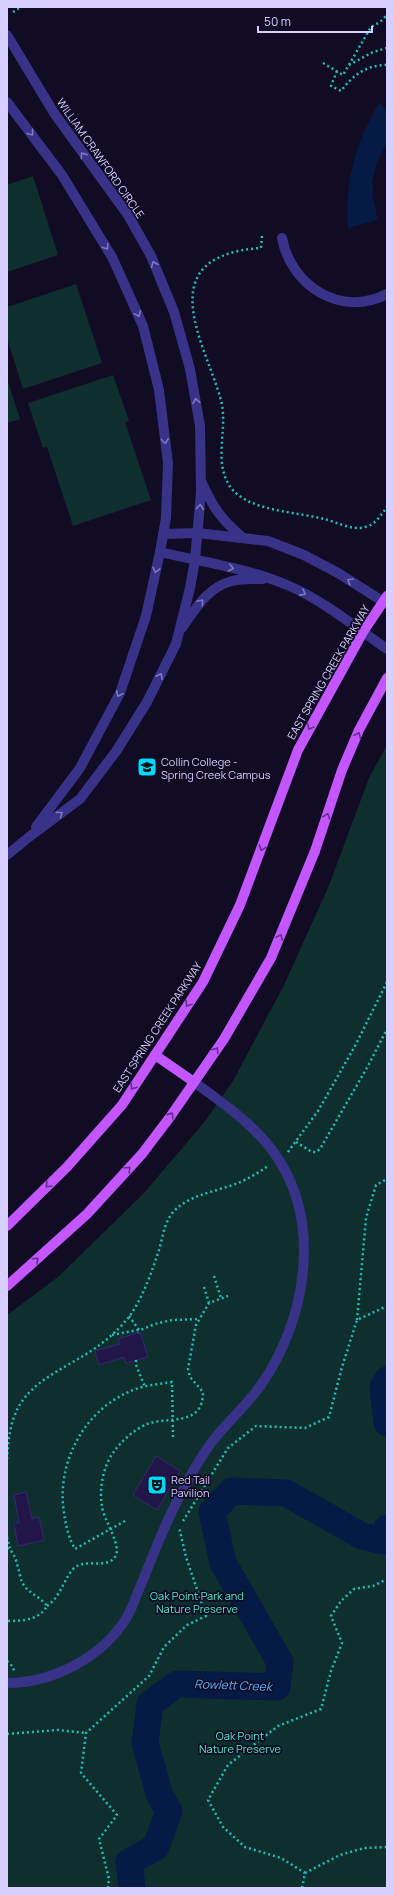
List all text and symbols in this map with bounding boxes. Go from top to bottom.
scale bar [258,8,372,34]
text: 50 m [264,13,291,30]
street label: WILLIAM CRAWFORD CIRCLE [54,95,148,221]
one-way arrow [26,128,33,135]
one-way arrow [81,152,88,159]
one-way arrow [101,243,108,250]
one-way arrow [150,260,158,267]
one-way arrow [133,311,141,318]
one-way arrow [192,398,201,404]
one-way arrow [160,438,169,444]
one-way arrow [195,504,204,510]
one-way arrow [228,563,234,572]
one-way arrow [152,567,160,573]
one-way arrow [347,578,354,585]
one-way arrow [299,589,306,596]
one-way arrow [197,599,204,606]
street label: EAST SPRING CREEK PARKWAY [283,601,373,742]
one-way arrow [155,673,163,680]
one-way arrow [116,690,124,698]
one-way arrow [307,723,315,731]
one-way arrow [353,731,361,739]
place label: Collin College - Spring Creek Campus [161,754,271,782]
school or university icon: Collin College - Spring Creek Campus [136,756,158,778]
one-way arrow [56,811,63,819]
one-way arrow [322,812,331,819]
one-way arrow [258,844,266,851]
one-way arrow [275,934,283,941]
street label: EAST SPRING CREEK PARKWAY [109,958,205,1095]
one-way arrow [186,999,193,1006]
one-way arrow [211,1047,219,1054]
one-way arrow [130,1083,138,1090]
one-way arrow [167,1113,174,1120]
one-way arrow [124,1166,131,1174]
one-way arrow [45,1180,53,1188]
one-way arrow [31,1258,39,1265]
place label: Red Tail Pavilion [171,1472,210,1500]
theatre icon: Red Tail Pavilion [146,1474,168,1496]
park label: Oak Point Park and Nature Preserve [150,1588,244,1616]
water label: Rowlett Creek [194,1675,274,1695]
park label: Oak Point Nature Preserve [199,1728,282,1756]

